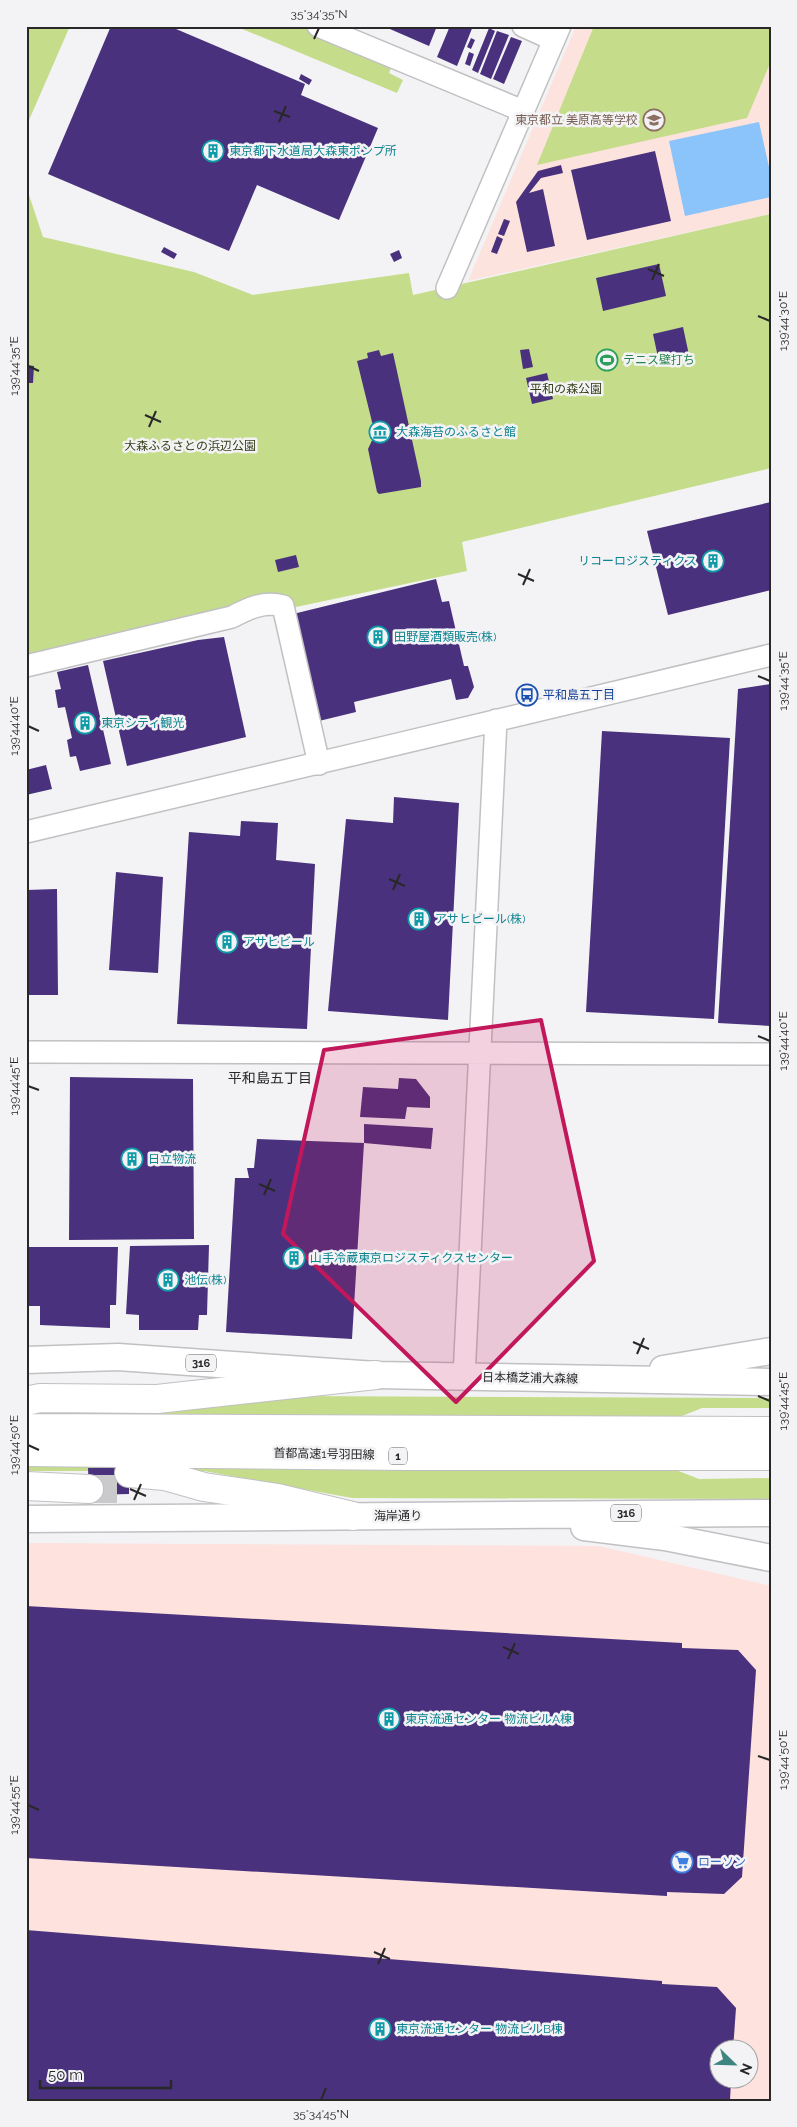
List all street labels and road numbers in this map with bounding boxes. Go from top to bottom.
road number: 316 [186,1355,216,1372]
street label: 日本橋芝浦大森線 [482,1370,578,1386]
street label: 首都高速1号羽田線 [273,1446,375,1462]
road number: 1 [389,1448,407,1464]
road number: 316 [611,1505,641,1522]
street label: 海岸通り [374,1509,422,1523]

